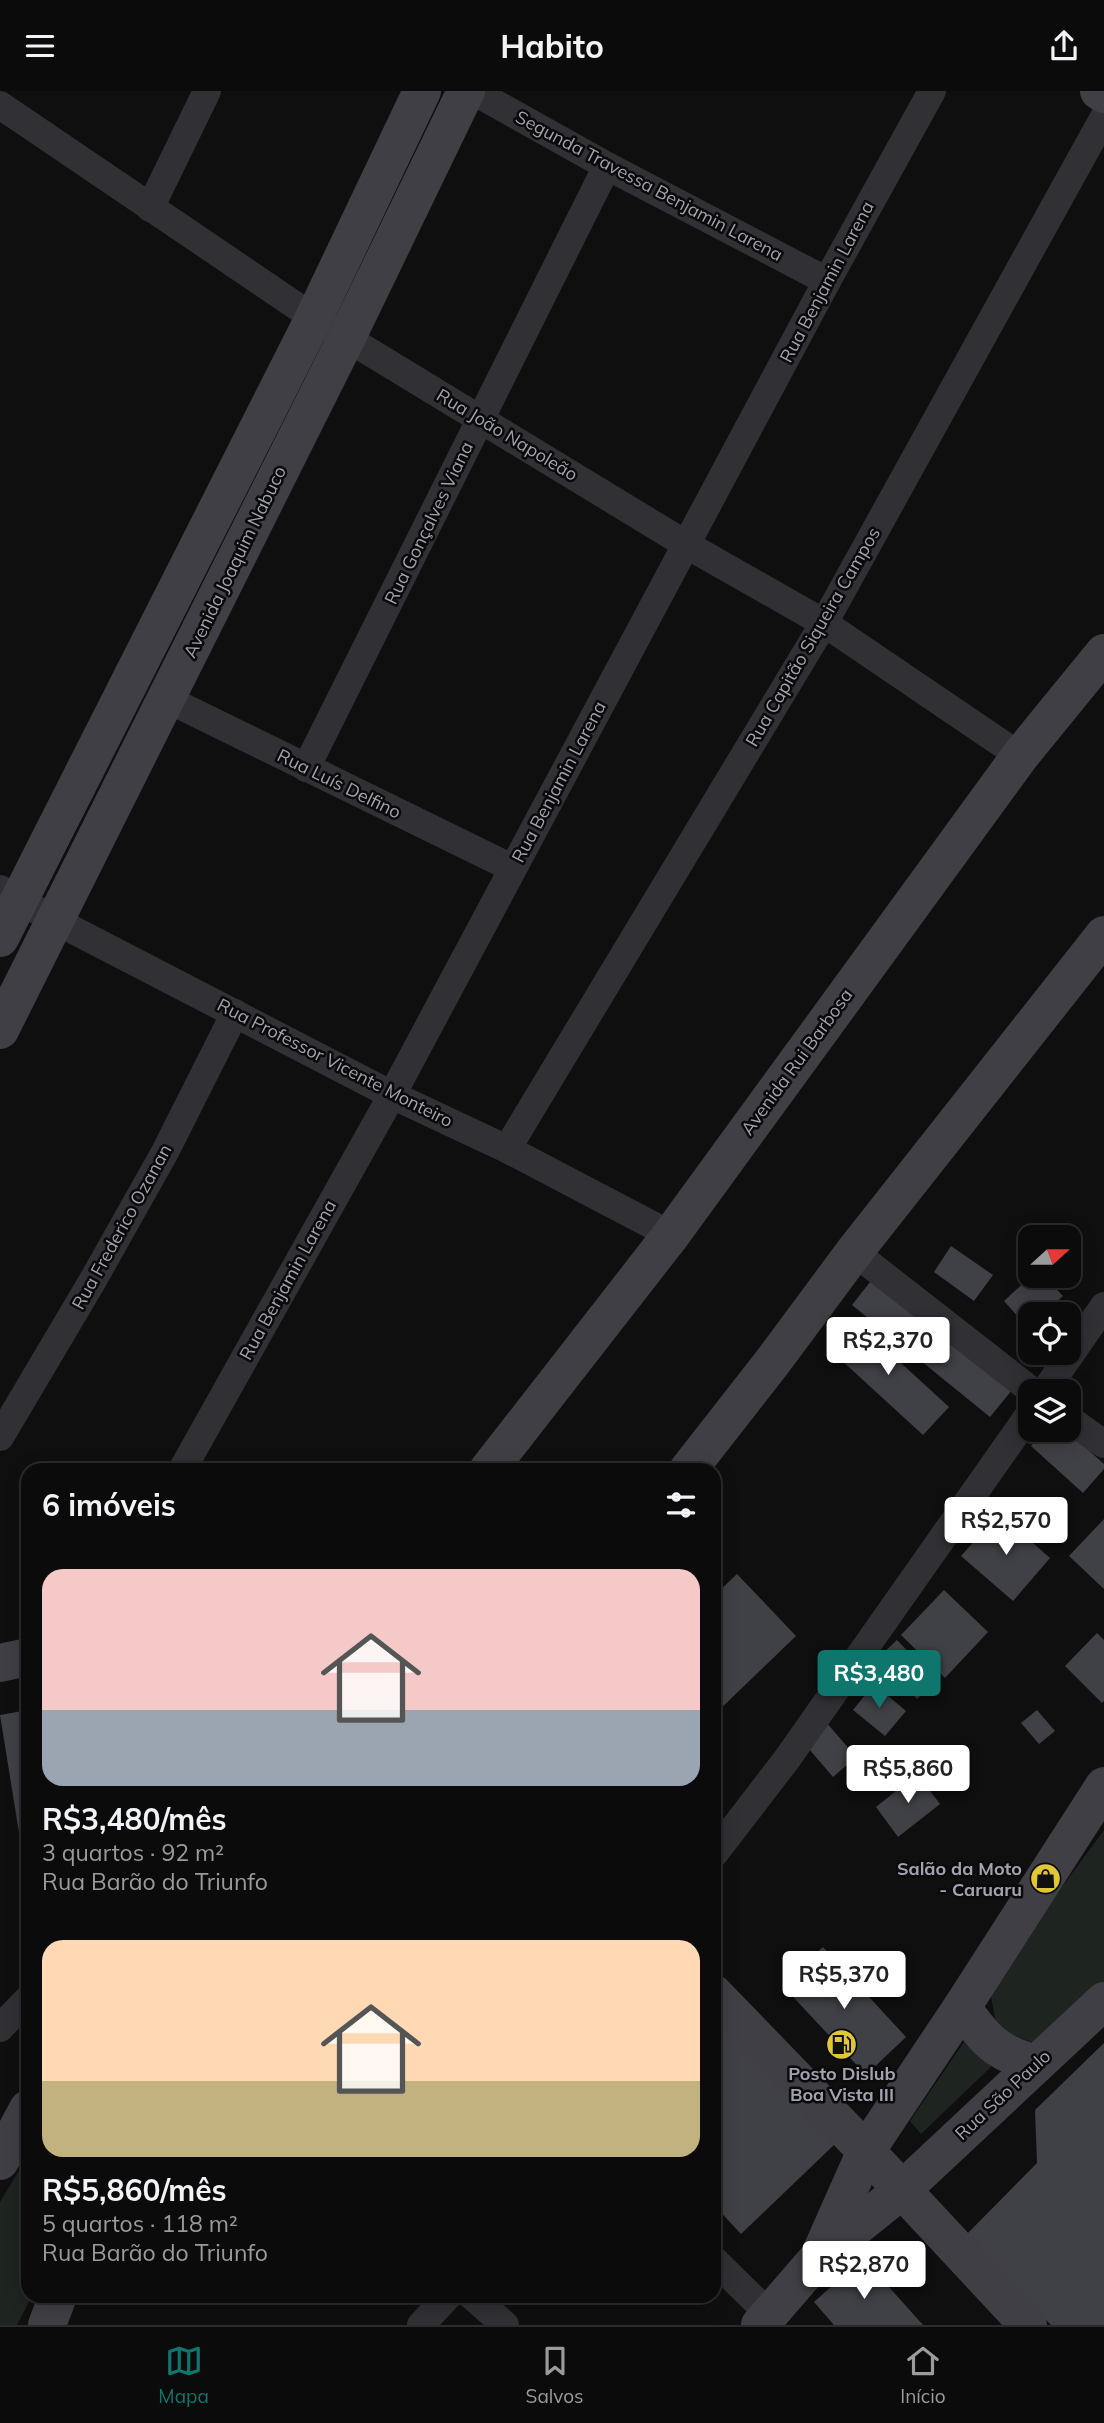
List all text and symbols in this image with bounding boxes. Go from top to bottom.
text: Habito [500,26,604,66]
icon: menu [21,27,59,65]
icon: share [1045,27,1083,65]
street label: Segunda Travessa Benjamin Larena [512,105,787,266]
street label: Rua Benjamin Larena [774,197,879,366]
street label: Rua João Napoleão [432,383,582,486]
street label: Rua Gonçalves Viana [379,438,478,608]
street label: Avenida Joaquim Nabuco [178,462,291,661]
street label: Rua Capitão Siqueira Campos [740,523,885,751]
street label: Rua Benjamin Larena [506,697,611,866]
street label: Rua Luís Delfino [274,744,405,823]
street label: Avenida Rui Barbosa [736,984,857,1139]
street label: Rua Professor Vicente Monteiro [214,993,457,1132]
street label: Rua Frederico Ozanan [67,1140,177,1313]
street label: Rua Benjamin Larena [234,1196,341,1364]
north arrow [1018,1225,1082,1288]
map controls [1018,1225,1081,1442]
button: locate [1018,1302,1081,1365]
pin: R$2,370 [823,1317,953,1377]
text: R$2,370 [843,1325,933,1354]
button: layers [1018,1379,1081,1442]
text: 6 imóveis [42,1486,176,1524]
icon: filters [662,1486,700,1524]
pin: R$2,570 [941,1497,1071,1557]
text: R$2,570 [961,1505,1051,1534]
icon: home [308,1615,434,1741]
pin: R$3,480 [814,1651,944,1710]
text: R$3,480 [834,1658,924,1687]
pin: R$5,860 [843,1745,973,1805]
text: R$5,860 [863,1753,953,1782]
text: R$3,480/mês [42,1800,227,1838]
text: 3 quartos · 92 m² [42,1838,224,1867]
place label: Salão da Moto - Caruaru [897,1857,1022,1901]
shop icon: Salão da Moto - Caruaru [1028,1862,1062,1896]
text: Rua Barão do Triunfo [42,1867,268,1896]
pin: R$5,370 [779,1951,909,2011]
text: R$5,370 [799,1959,889,1988]
icon: home [308,1986,434,2112]
fuel station icon: Posto Dislub Boa Vista III [825,2027,859,2061]
street label: Rua São Paulo [950,2044,1055,2145]
place label: Posto Dislub Boa Vista III [788,2062,896,2106]
text: R$5,860/mês [42,2171,227,2209]
text: 5 quartos · 118 m² [42,2209,238,2238]
text: Rua Barão do Triunfo [42,2238,268,2267]
pin: R$2,870 [799,2241,929,2301]
text: R$2,870 [819,2249,909,2278]
tab: Mapa [158,2342,209,2408]
tab: Salvos [526,2342,584,2408]
tab: Início [900,2342,946,2408]

